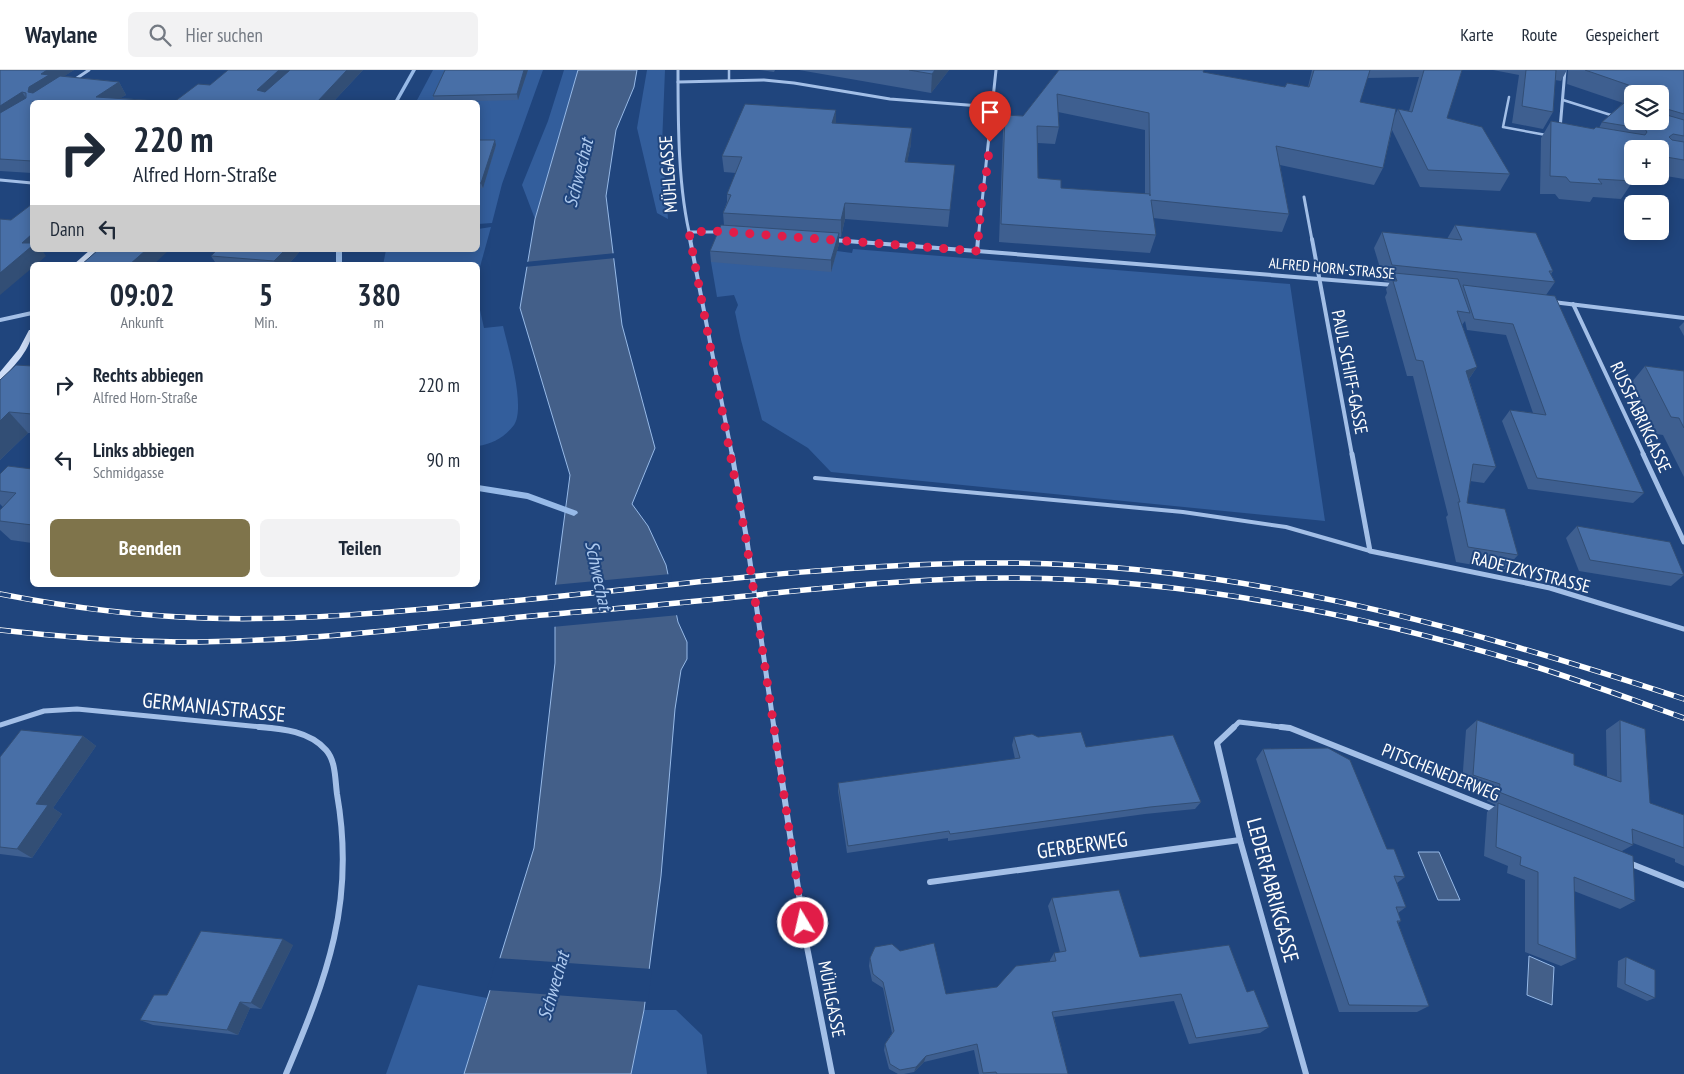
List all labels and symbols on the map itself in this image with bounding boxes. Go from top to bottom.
pin [969,91,1011,142]
water label: Schwechat [558,133,599,210]
street label: MÜHLGASSE [654,135,682,213]
street label: ALFRED HORN-STRASSE [1268,253,1396,283]
street label: PAUL SCHIFF-GASSE [1327,308,1373,436]
street label: RUSSFABRIKGASSE [1605,358,1677,476]
water label: Schwechat [580,538,619,614]
street label: RADETZKYSTRASSE [1469,546,1593,598]
street label: GERMANIASTRASSE [141,686,287,728]
street label: PITSCHENEDERWEG [1379,738,1503,806]
street label: LEDERFABRIKGASSE [1241,815,1305,965]
street label: GERBERWEG [1035,825,1129,865]
position arrow [776,896,828,948]
water label: Schwechat [532,946,575,1023]
street label: MÜHLGASSE [813,959,851,1039]

